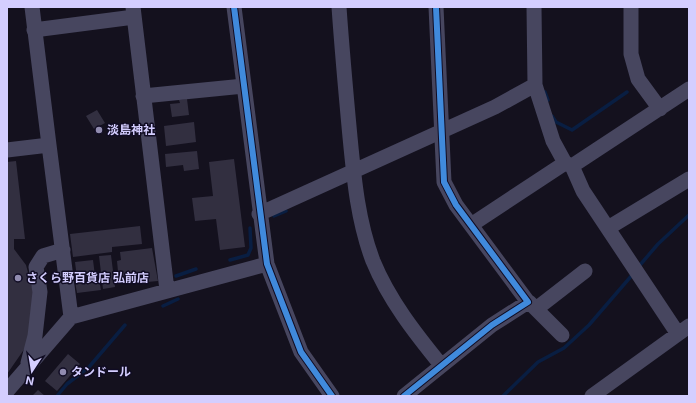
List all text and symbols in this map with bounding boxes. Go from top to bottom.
place label: 淡島神社 [107,122,155,137]
marker: 淡島神社 [94,125,104,135]
place label: さくら野百貨店 弘前店 [26,270,149,285]
marker: さくら野百貨店 弘前店 [13,273,23,283]
north arrow [12,351,52,391]
place label: タンドール [71,364,131,379]
marker: タンドール [58,367,68,377]
text: N [24,373,35,389]

